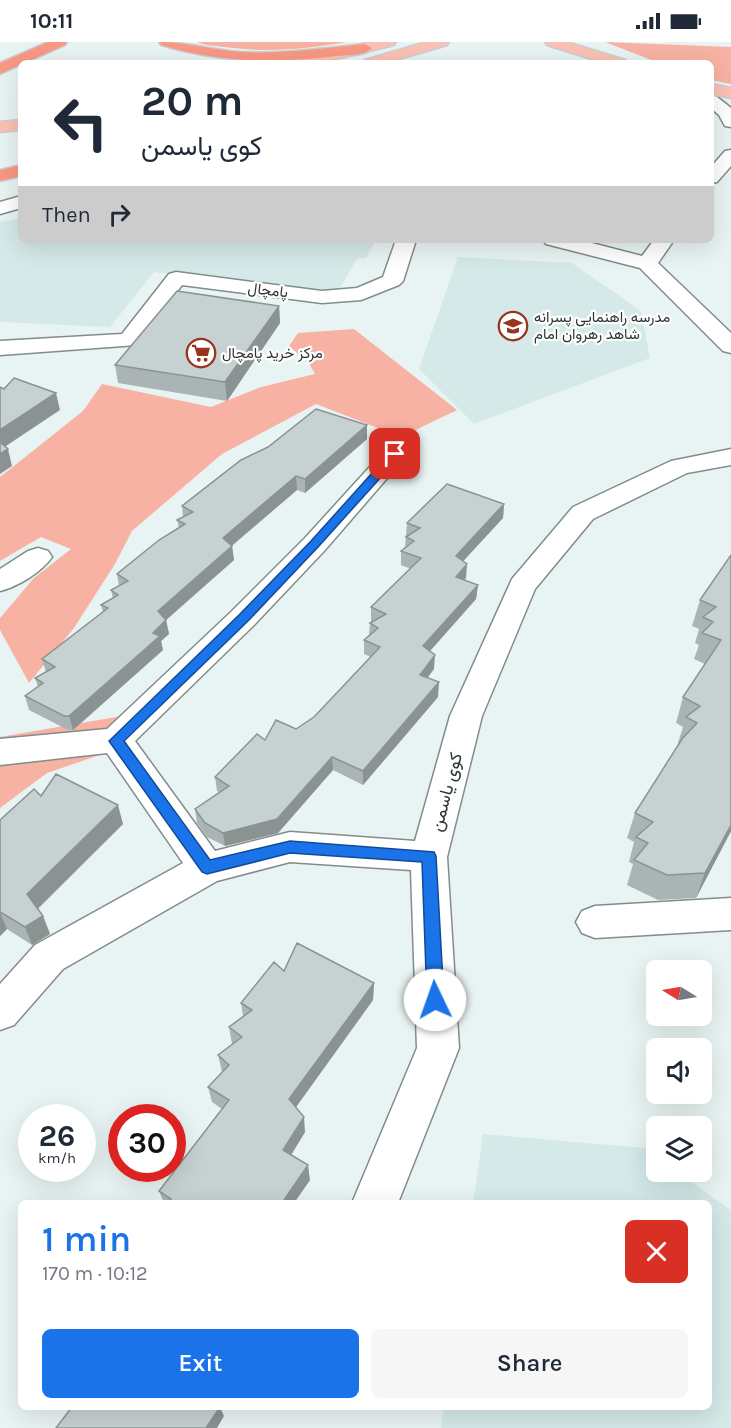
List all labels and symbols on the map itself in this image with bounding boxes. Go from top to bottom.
street label: پامچال [247,279,289,302]
place label: مدرسه راهنمایی پسرانه شاهد رهروان امام [534,308,670,344]
school or university icon: مدرسه راهنمایی پسرانه شاهد رهروان امام [497,310,529,342]
supermarket icon: مرکز خرید پامچال [185,337,217,369]
place label: مرکز خرید پامچال [222,344,323,363]
pin [369,428,420,479]
street label: کوی یاسمن [425,750,467,834]
north arrow [646,960,712,1026]
position arrow [403,968,467,1032]
speed limit sign: 30 [108,1104,186,1182]

